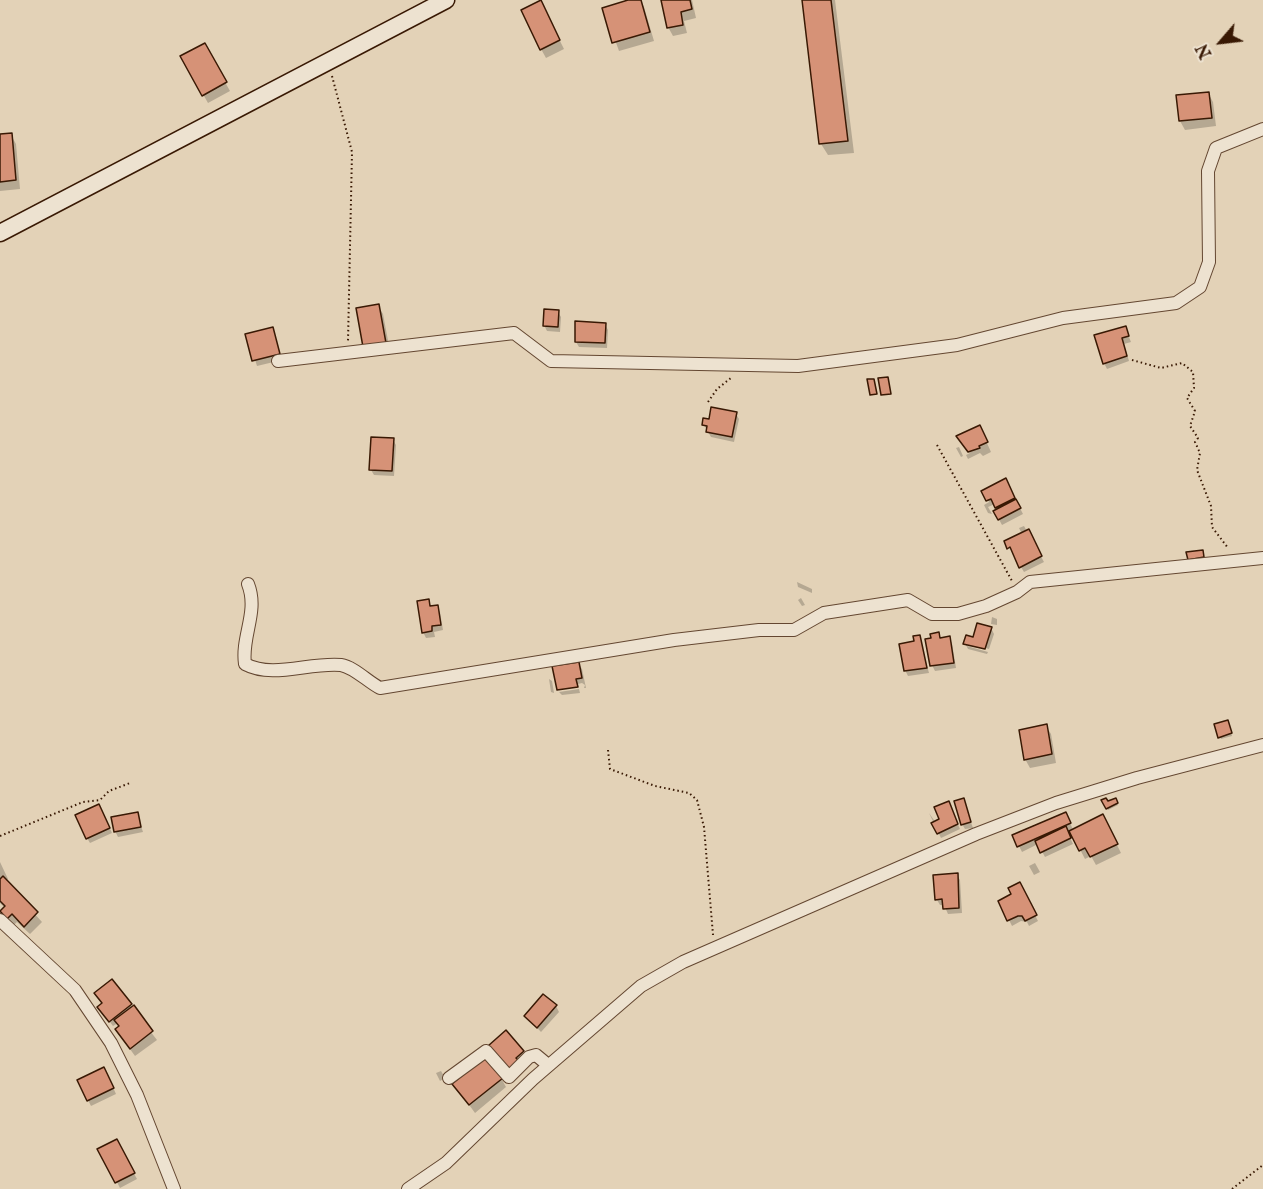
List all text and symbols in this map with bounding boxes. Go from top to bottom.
north arrow [1191,12,1251,72]
text: N [1193,40,1217,61]

